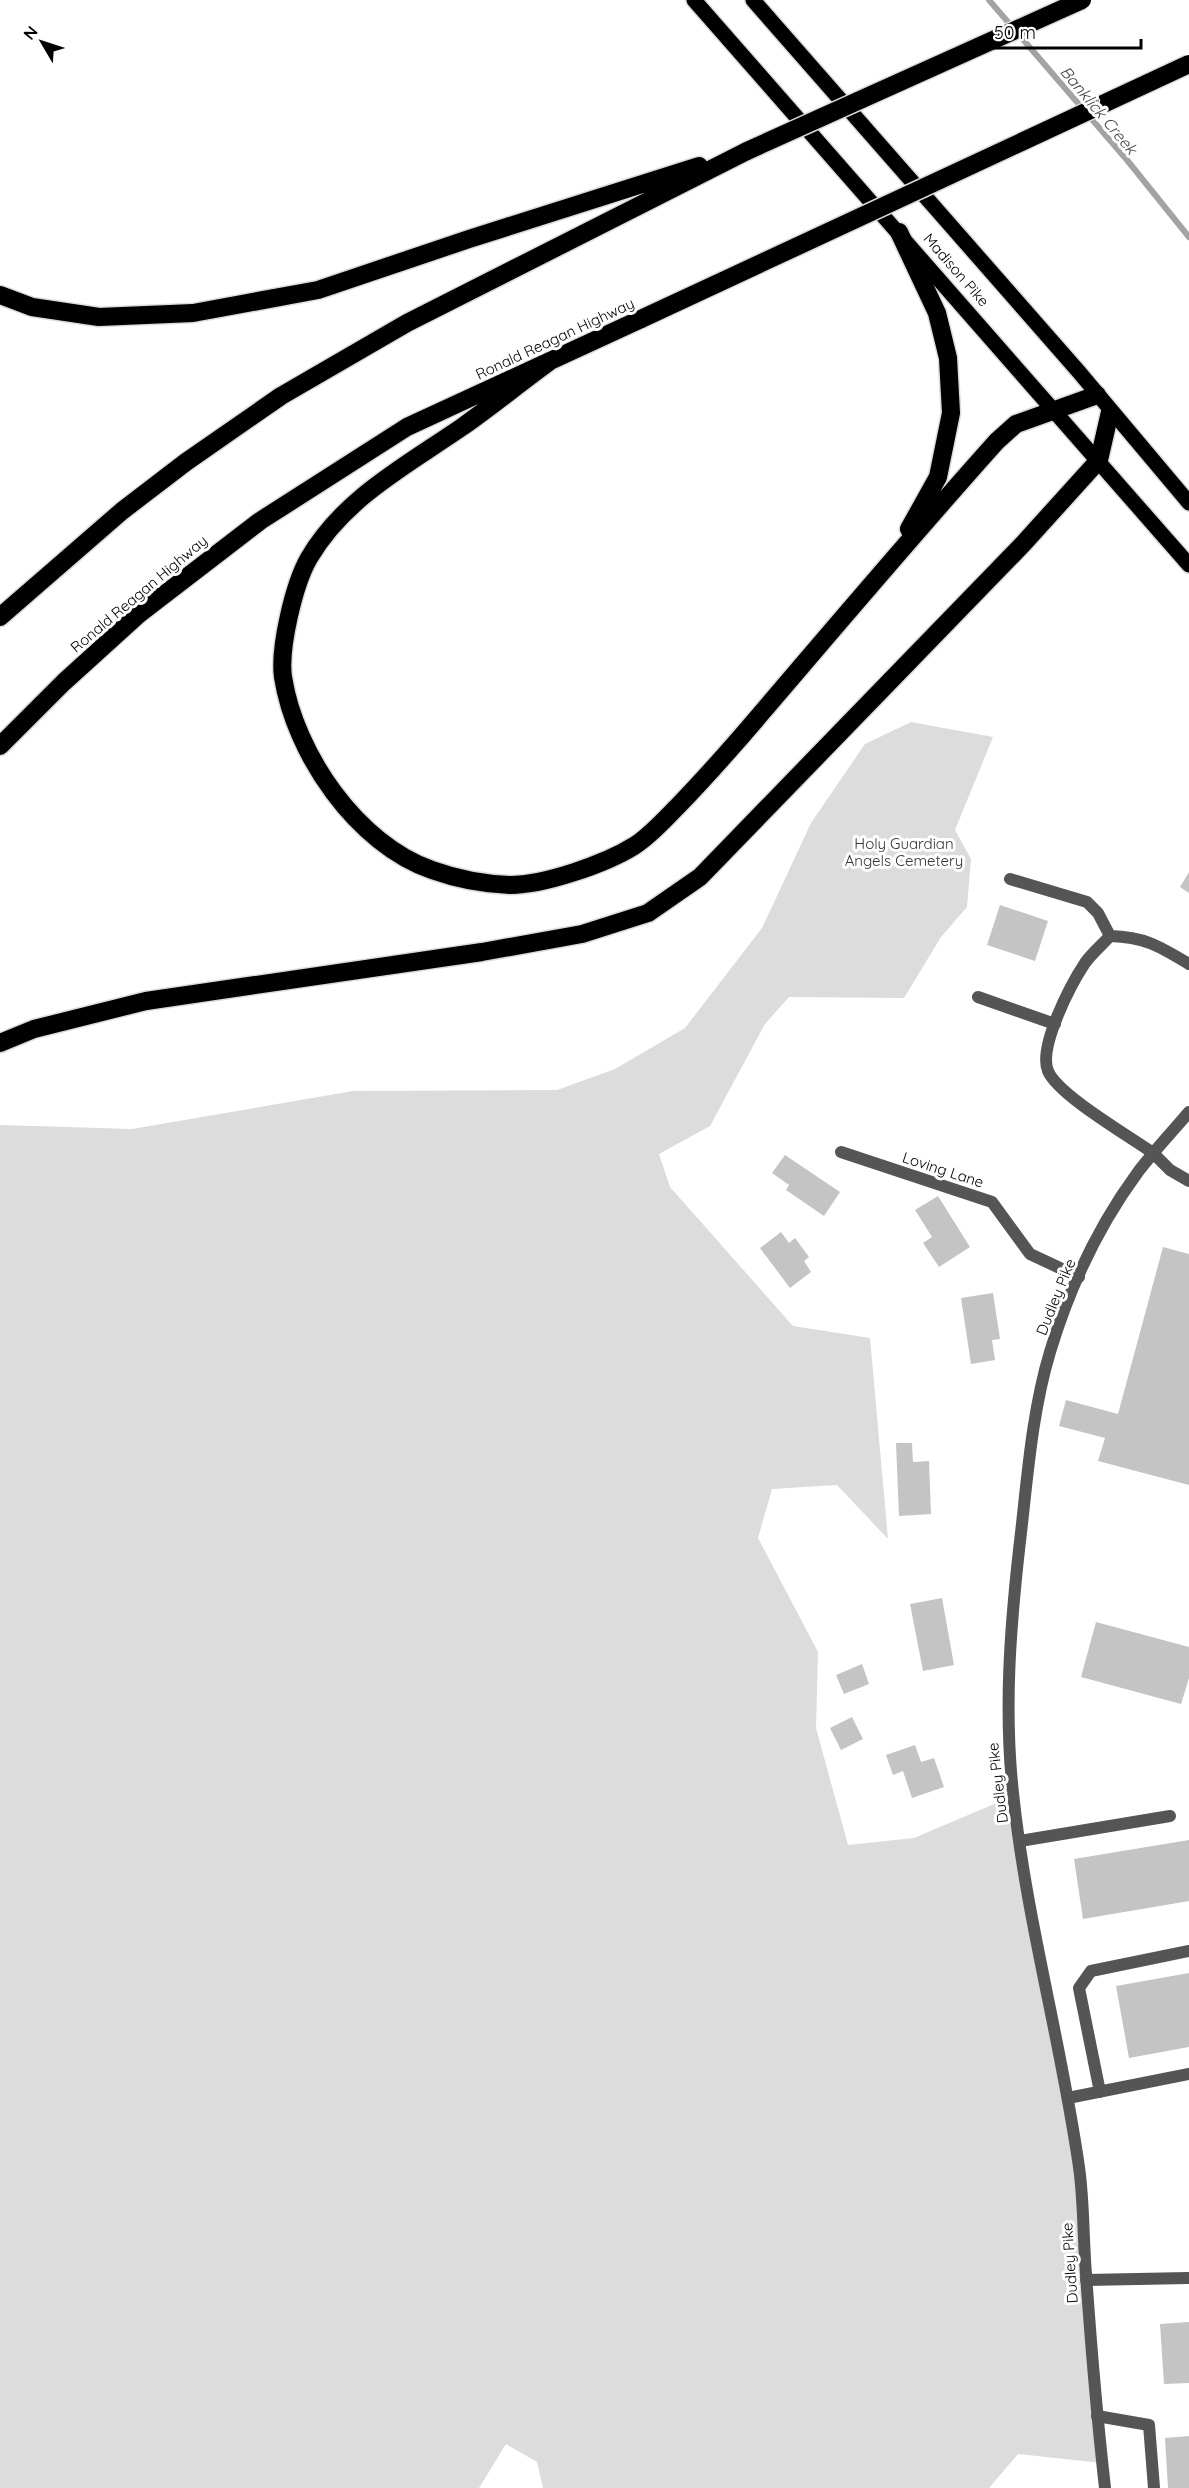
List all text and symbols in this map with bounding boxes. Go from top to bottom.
north arrow [12,12,72,72]
scale bar [985,12,1141,50]
text: 50 m [994,21,1036,44]
text: N [19,22,42,43]
water label: Banklick Creek [1056,62,1143,159]
street label: Madison Pike [919,229,993,310]
street label: Ronald Reagan Highway [472,293,637,384]
street label: Ronald Reagan Highway [66,531,211,656]
park label: Holy Guardian Angels Cemetery [845,834,963,870]
street label: Loving Lane [900,1147,986,1192]
street label: Dudley Pike [1032,1256,1080,1338]
street label: Dudley Pike [983,1742,1012,1824]
street label: Dudley Pike [1057,2222,1082,2304]

